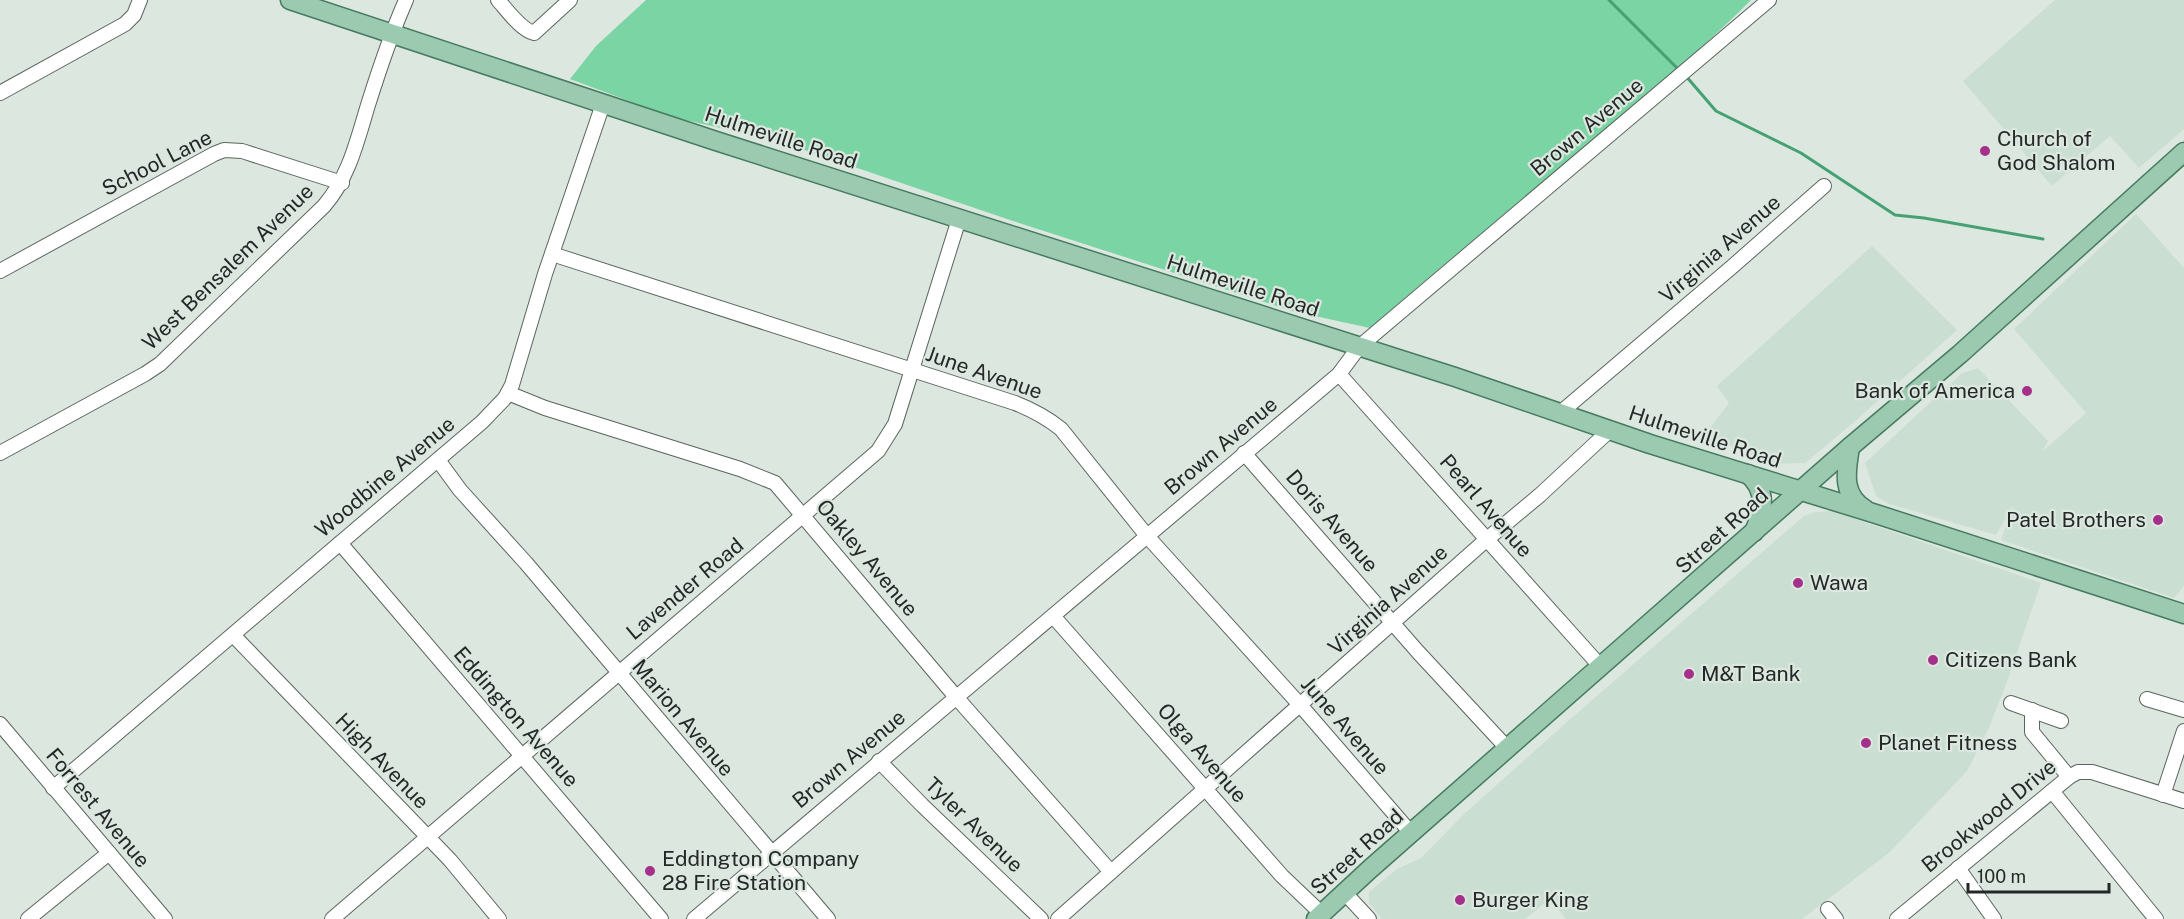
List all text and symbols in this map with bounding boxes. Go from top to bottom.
street label: Brown Avenue [1525,72,1648,181]
street label: Hulmeville Road [702,101,861,174]
street label: School Lane [98,124,216,201]
place label: Church of God Shalom [1997,126,2116,175]
marker: Church of God Shalom [1978,144,1992,158]
street label: West Bensalem Avenue [137,178,318,355]
street label: Virginia Avenue [1654,189,1785,308]
street label: Hulmeville Road [1164,249,1323,322]
street label: June Avenue [923,341,1046,404]
place label: Bank of America [1854,378,2015,403]
marker: Bank of America [2020,384,2034,398]
street label: Brown Avenue [1159,391,1282,500]
street label: Hulmeville Road [1626,400,1785,473]
street label: Woodbine Avenue [310,411,460,542]
street label: Pearl Avenue [1435,449,1538,562]
street label: Doris Avenue [1281,464,1384,577]
street label: Street Road [1670,482,1773,579]
street label: Oakley Avenue [811,494,923,621]
place label: Patel Brothers [2006,507,2146,532]
marker: Patel Brothers [2151,513,2165,527]
street label: Lavender Road [621,532,748,645]
street label: Virginia Avenue [1323,540,1452,660]
place label: Wawa [1810,570,1868,595]
marker: Wawa [1791,576,1805,590]
street label: Eddington Avenue [449,641,584,792]
place label: Citizens Bank [1945,647,2077,672]
marker: Citizens Bank [1926,653,1940,667]
street label: Marion Avenue [627,654,739,781]
place label: M&T Bank [1701,661,1801,686]
marker: M&T Bank [1682,667,1696,681]
street label: June Avenue [1296,672,1395,780]
street label: Olga Avenue [1152,698,1252,807]
street label: Brown Avenue [787,704,910,813]
street label: High Avenue [330,707,434,814]
place label: Planet Fitness [1878,730,2017,755]
marker: Planet Fitness [1859,736,1873,750]
street label: Forrest Avenue [41,743,155,872]
street label: Brookwood Drive [1916,754,2061,877]
street label: Tyler Avenue [920,772,1028,877]
street label: Street Road [1305,803,1408,900]
place label: Eddington Company 28 Fire Station [662,846,859,895]
scale bar [1968,856,2109,894]
marker: Eddington Company 28 Fire Station [643,864,657,878]
text: 100 m [1977,866,2026,887]
place label: Burger King [1472,887,1589,912]
marker: Burger King [1453,893,1467,907]

